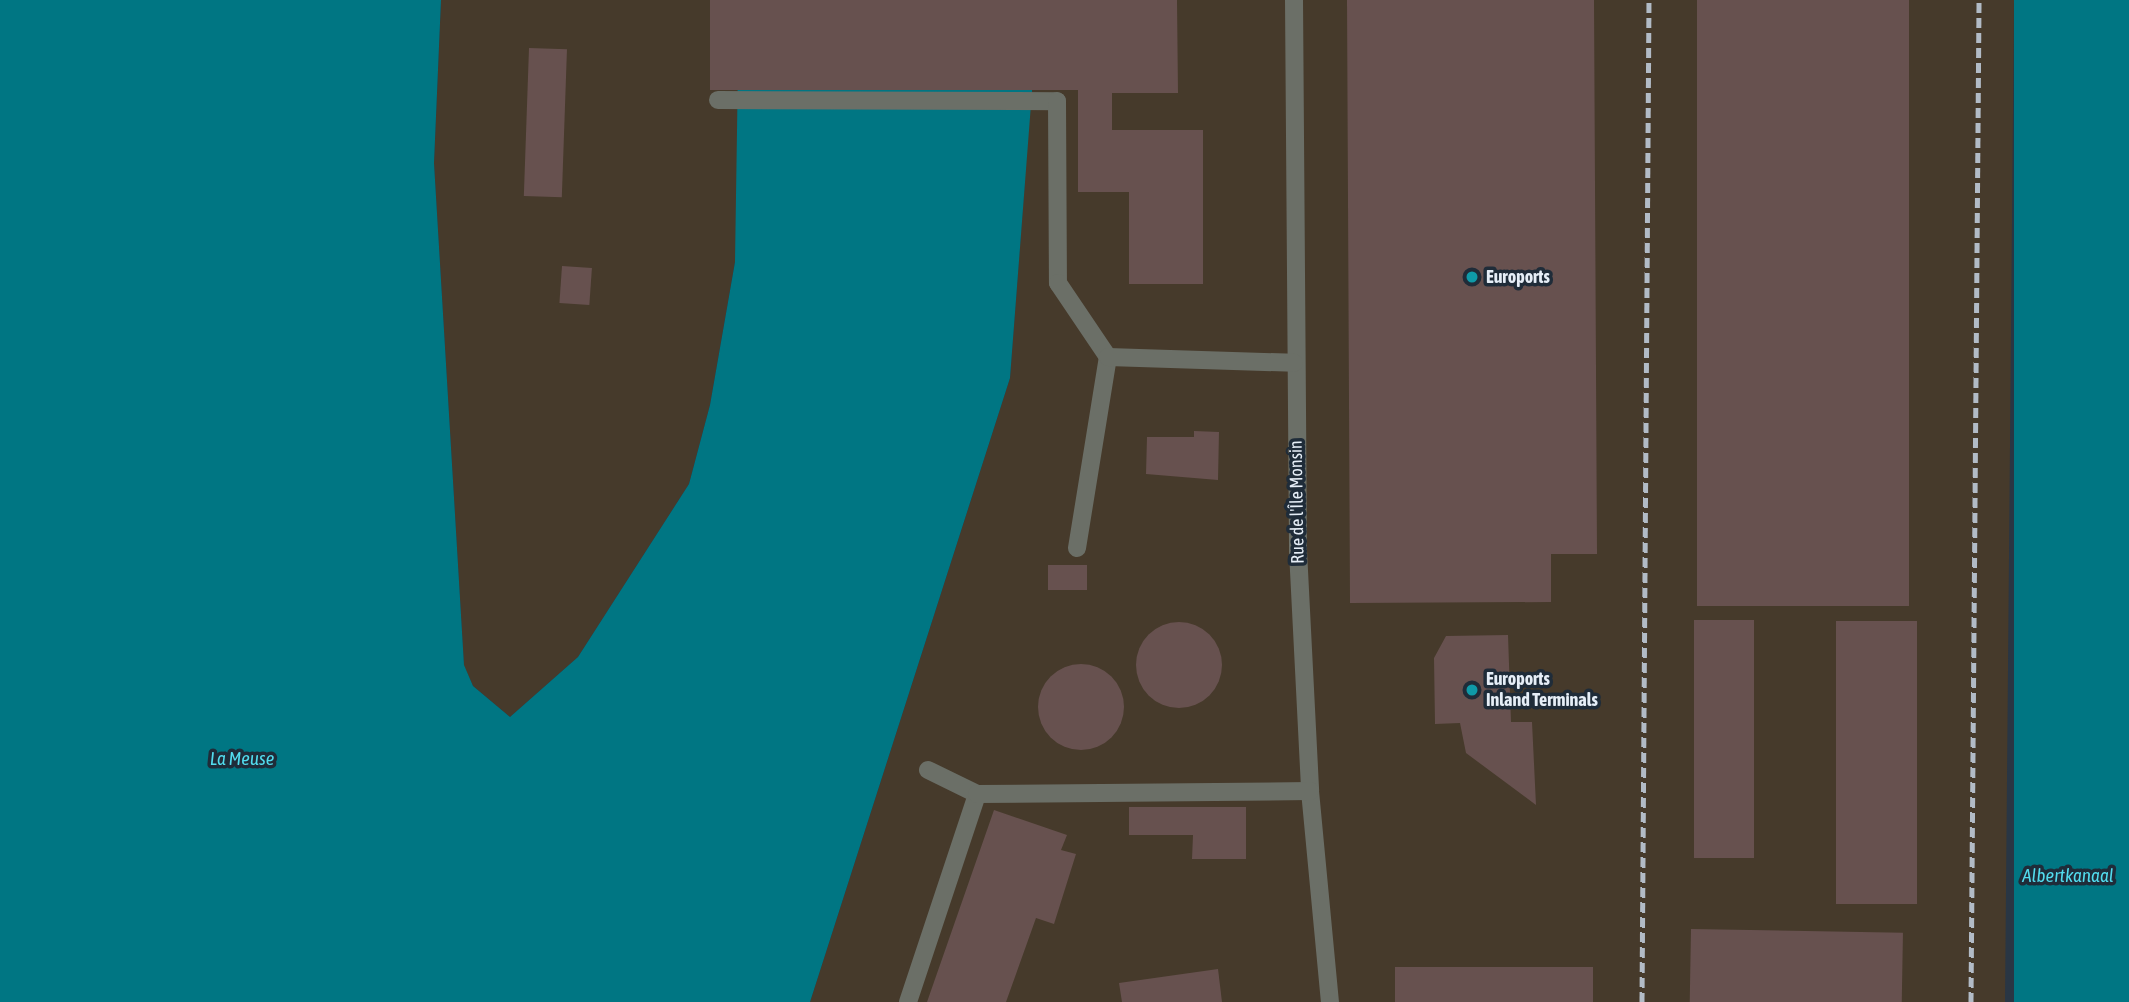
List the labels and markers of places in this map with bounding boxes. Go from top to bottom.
place label: Euroports [1486,266,1550,288]
marker: Euroports [1464,269,1480,285]
place label: Euroports Inland Terminals [1486,669,1598,712]
marker: Euroports Inland Terminals [1464,682,1480,698]

